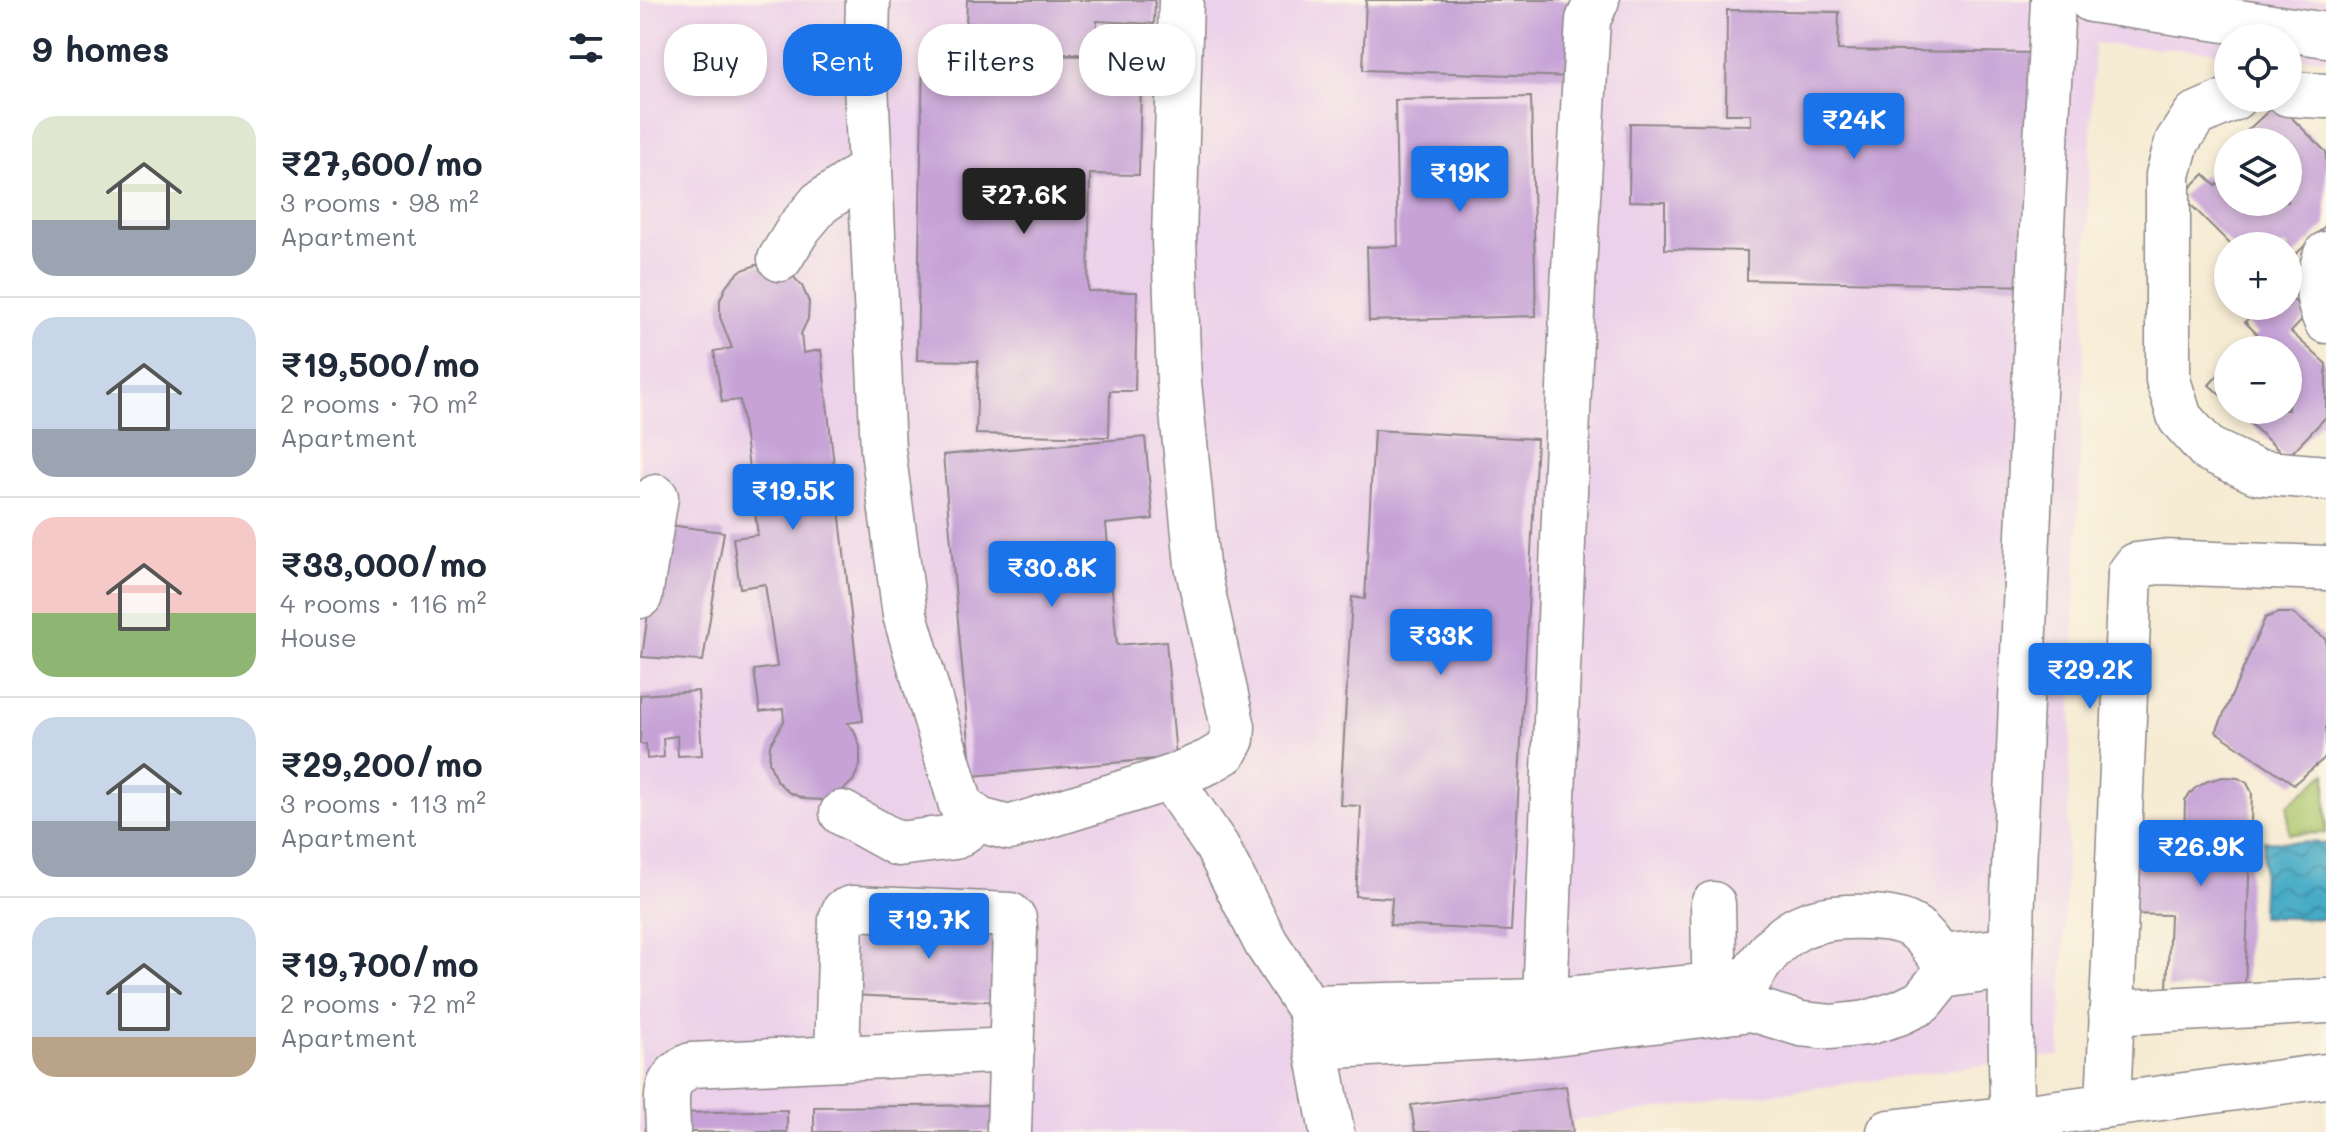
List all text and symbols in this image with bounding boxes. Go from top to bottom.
chip: Buy [664,24,767,96]
chip: Rent [783,24,902,96]
chip: Filters [918,24,1063,96]
chip: New [1079,24,1195,96]
map controls [2214,24,2302,424]
button: locate [2214,24,2302,112]
text: 9 homes [32,26,169,71]
icon: filters [564,26,608,70]
pin: ₹24K [1807,93,1901,161]
text: ₹24K [1821,102,1887,136]
button: layers [2214,128,2302,216]
text: ₹27,600/mo [280,140,483,185]
pin: ₹19K [1413,146,1507,214]
icon: home [96,148,192,244]
text: ₹19K [1429,155,1491,189]
pin: ₹27.6K [959,168,1089,236]
text: ₹27.6K [980,177,1068,211]
text: 3 rooms · 98 m² [280,185,479,219]
text: Apartment [280,219,417,253]
button: + [2214,232,2302,320]
button: − [2214,336,2302,424]
text: ₹19,500/mo [280,341,480,386]
icon: home [96,349,192,445]
text: 2 rooms · 70 m² [280,386,477,420]
text: Apartment [280,420,417,454]
pin: ₹19.5K [728,464,858,532]
text: ₹19.5K [751,473,835,507]
text: ₹33,000/mo [280,541,487,586]
pin: ₹30.8K [987,541,1117,609]
icon: home [96,549,192,645]
text: ₹30.8K [1007,550,1097,584]
text: 4 rooms · 116 m² [280,586,487,620]
pin: ₹33K [1394,609,1488,677]
text: ₹33K [1408,618,1474,652]
text: House [280,620,357,654]
pin: ₹29.2K [2025,643,2155,711]
text: ₹29.2K [2046,652,2134,686]
text: ₹29,200/mo [280,741,483,786]
icon: home [96,749,192,845]
text: 3 rooms · 113 m² [280,786,486,820]
text: Apartment [280,820,417,854]
pin: ₹26.9K [2136,820,2266,888]
text: ₹26.9K [2157,829,2245,863]
pin: ₹19.7K [864,893,994,961]
text: ₹19.7K [887,902,971,936]
text: ₹19,700/mo [280,941,479,986]
icon: home [96,949,192,1045]
text: 2 rooms · 72 m² [280,986,476,1020]
text: Apartment [280,1020,417,1054]

